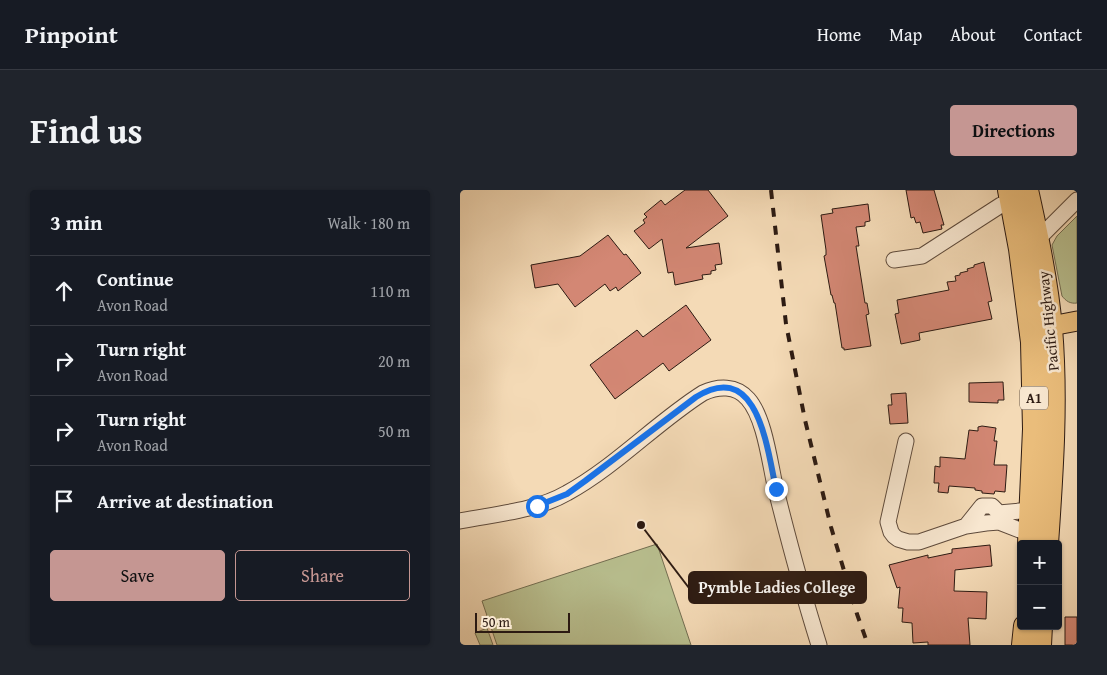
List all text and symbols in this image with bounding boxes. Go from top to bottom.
text: Pinpoint [25,17,118,52]
text: Home [817,21,861,48]
text: Map [889,21,922,48]
text: About [950,21,996,48]
text: Contact [1024,21,1082,48]
text: Find us [30,105,143,156]
button: Directions [950,105,1077,156]
text: 3 min [50,207,102,238]
text: Walk · 180 m [327,211,410,235]
text: Continue [97,265,174,293]
street label: Pacific Highway [1032,270,1064,372]
icon: ahead [50,277,78,305]
text: 110 m [370,279,410,303]
text: Avon Road [97,293,168,317]
text: Turn right [97,335,186,363]
icon: right [50,347,78,375]
text: 20 m [378,349,410,373]
text: Avon Road [97,363,168,387]
road number: A1 [1020,387,1048,410]
text: Turn right [97,405,186,433]
icon: right [50,417,78,445]
text: 50 m [378,419,410,443]
text: Avon Road [97,433,168,457]
route end [765,478,788,501]
icon: arrive [50,487,78,515]
text: Arrive at destination [97,487,273,515]
route start [526,495,549,518]
map controls [1017,540,1062,630]
button: + [1017,540,1062,585]
button: Save [50,550,225,601]
button: Share [235,550,410,601]
callout: Pymble Ladies College [689,572,866,603]
text: Pymble Ladies College [699,575,856,599]
button: − [1017,585,1062,630]
scale bar [475,610,570,633]
text: 50 m [482,612,510,632]

